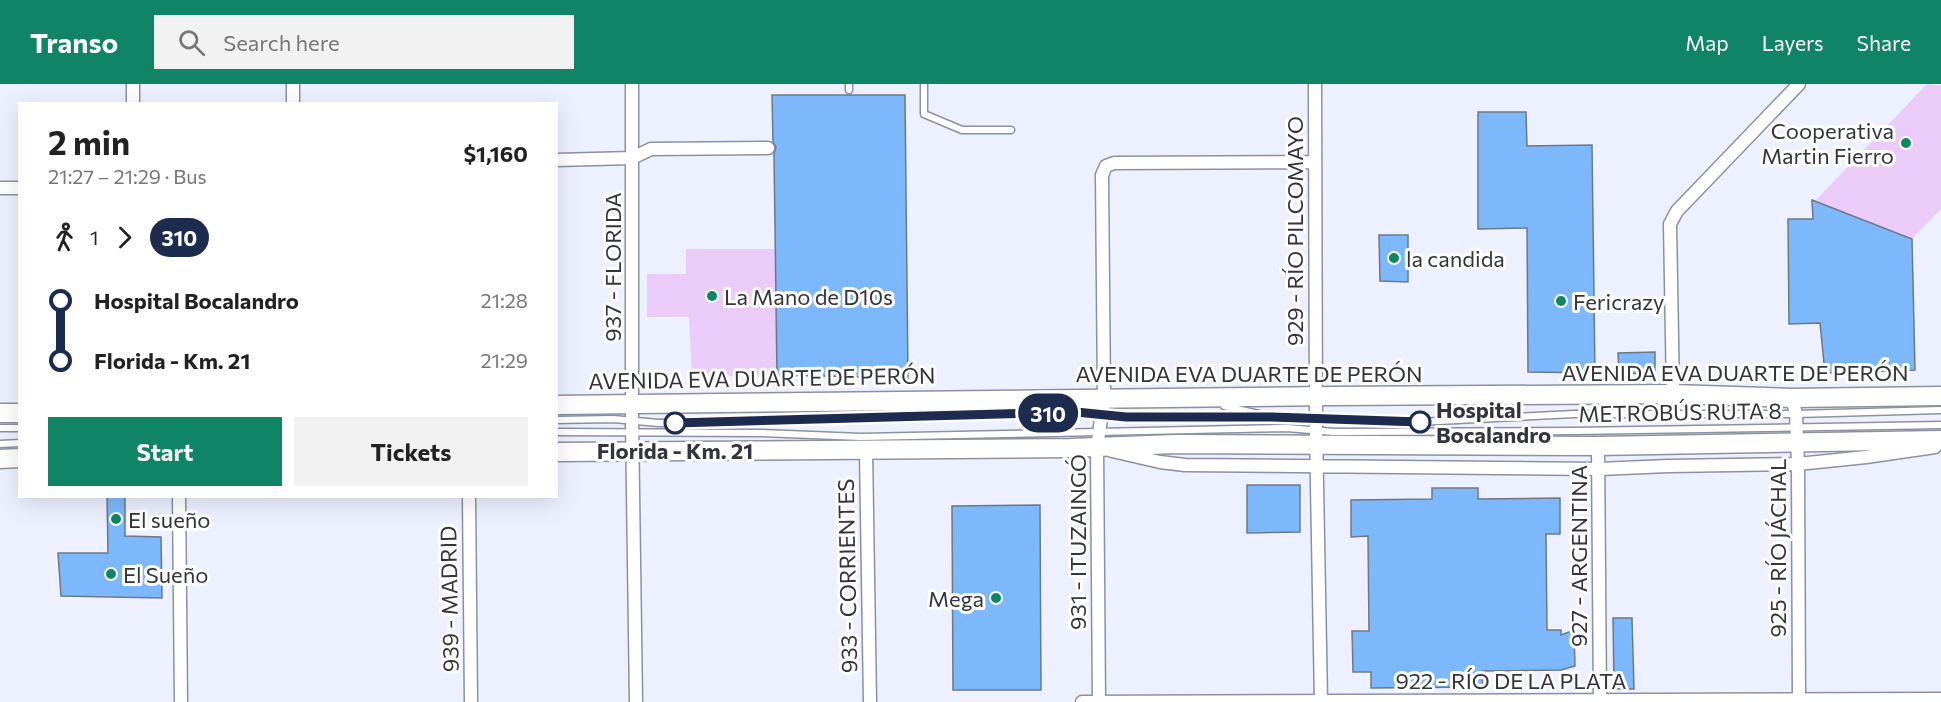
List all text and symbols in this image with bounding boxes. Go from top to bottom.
search box [154,15,574,69]
text: Transo [30,25,118,59]
icon: search [175,26,208,59]
text: Search here [223,29,340,56]
text: Map [1685,30,1729,55]
text: Layers [1762,30,1824,55]
text: Share [1857,30,1911,55]
street label: 929 - RÍO PILCOMAYO [1281,116,1308,346]
place label: Cooperativa Martin Fierro [1761,117,1894,169]
text: 2 min [48,121,130,162]
marker: Cooperativa Martin Fierro [1899,136,1913,150]
text: $1,160 [463,140,528,167]
text: 21:27 – 21:29 · Bus [48,164,207,188]
street label: 937 - FLORIDA [599,192,626,342]
icon: walk [48,221,81,254]
icon: forward [108,221,141,254]
text: 1 [90,225,99,249]
text: 310 [162,225,197,250]
place label: la candida [1406,245,1505,272]
marker: la candida [1387,251,1401,265]
place label: La Mano de D10s [724,283,893,310]
text: Hospital Bocalandro [94,287,299,314]
text: 21:28 [480,288,528,312]
place label: Fericrazy [1573,288,1664,315]
marker: La Mano de D10s [705,289,719,303]
marker: Fericrazy [1554,294,1568,308]
text: Florida - Km. 21 [94,347,250,374]
text: 21:29 [480,348,528,372]
street label: AVENIDA EVA DUARTE DE PERÓN [1561,359,1909,386]
street label: AVENIDA EVA DUARTE DE PERÓN [1075,360,1423,387]
street label: AVENIDA EVA DUARTE DE PERÓN [588,361,936,395]
line badge: 310 [1014,394,1082,432]
place label: Hospital Bocalandro [1436,396,1551,448]
street label: METROBÚS RUTA 8 [1578,397,1782,427]
text: 310 [1030,401,1066,426]
marker: Hospital Bocalandro [1409,411,1431,433]
marker: Florida - Km. 21 [664,412,686,434]
button: Start [48,417,282,486]
button: Tickets [294,417,528,486]
place label: Florida - Km. 21 [597,437,753,464]
street label: 931 - ITUZAINGÓ [1064,454,1091,630]
street label: 925 - RÍO JÁCHAL [1764,458,1791,638]
street label: 927 - ARGENTINA [1565,465,1592,647]
street label: 933 - CORRIENTES [832,478,862,673]
place label: El sueño [128,506,211,533]
marker: El sueño [109,512,123,526]
street label: 939 - MADRID [434,526,464,672]
place label: El Sueño [123,561,208,588]
marker: El Sueño [104,567,118,581]
place label: Mega [928,585,984,612]
marker: Mega [989,591,1003,605]
street label: 922 - RÍO DE LA PLATA [1396,667,1626,694]

